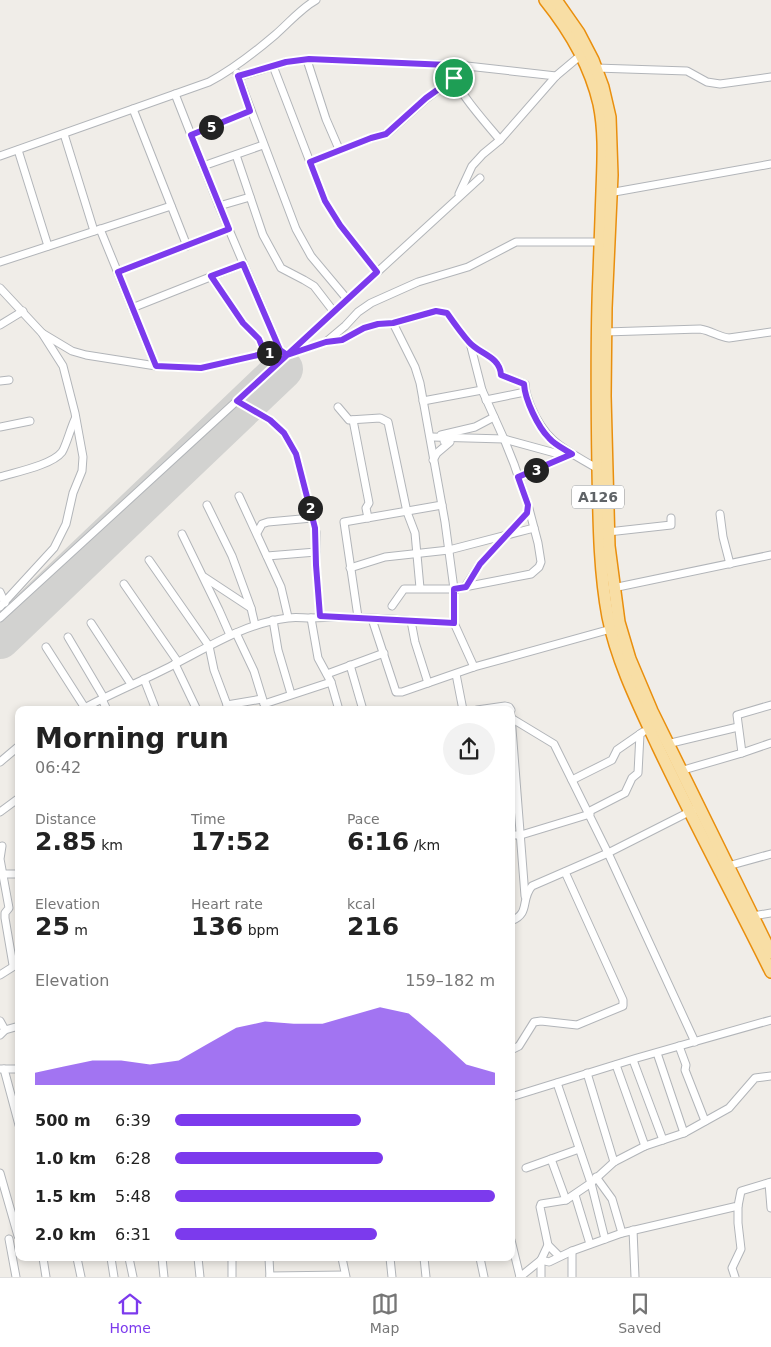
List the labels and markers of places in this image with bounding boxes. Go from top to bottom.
pin [433,57,475,99]
pin: 5 [198,114,224,140]
pin: 1 [256,340,282,366]
pin: 3 [524,458,548,482]
pin: 2 [298,496,322,520]

